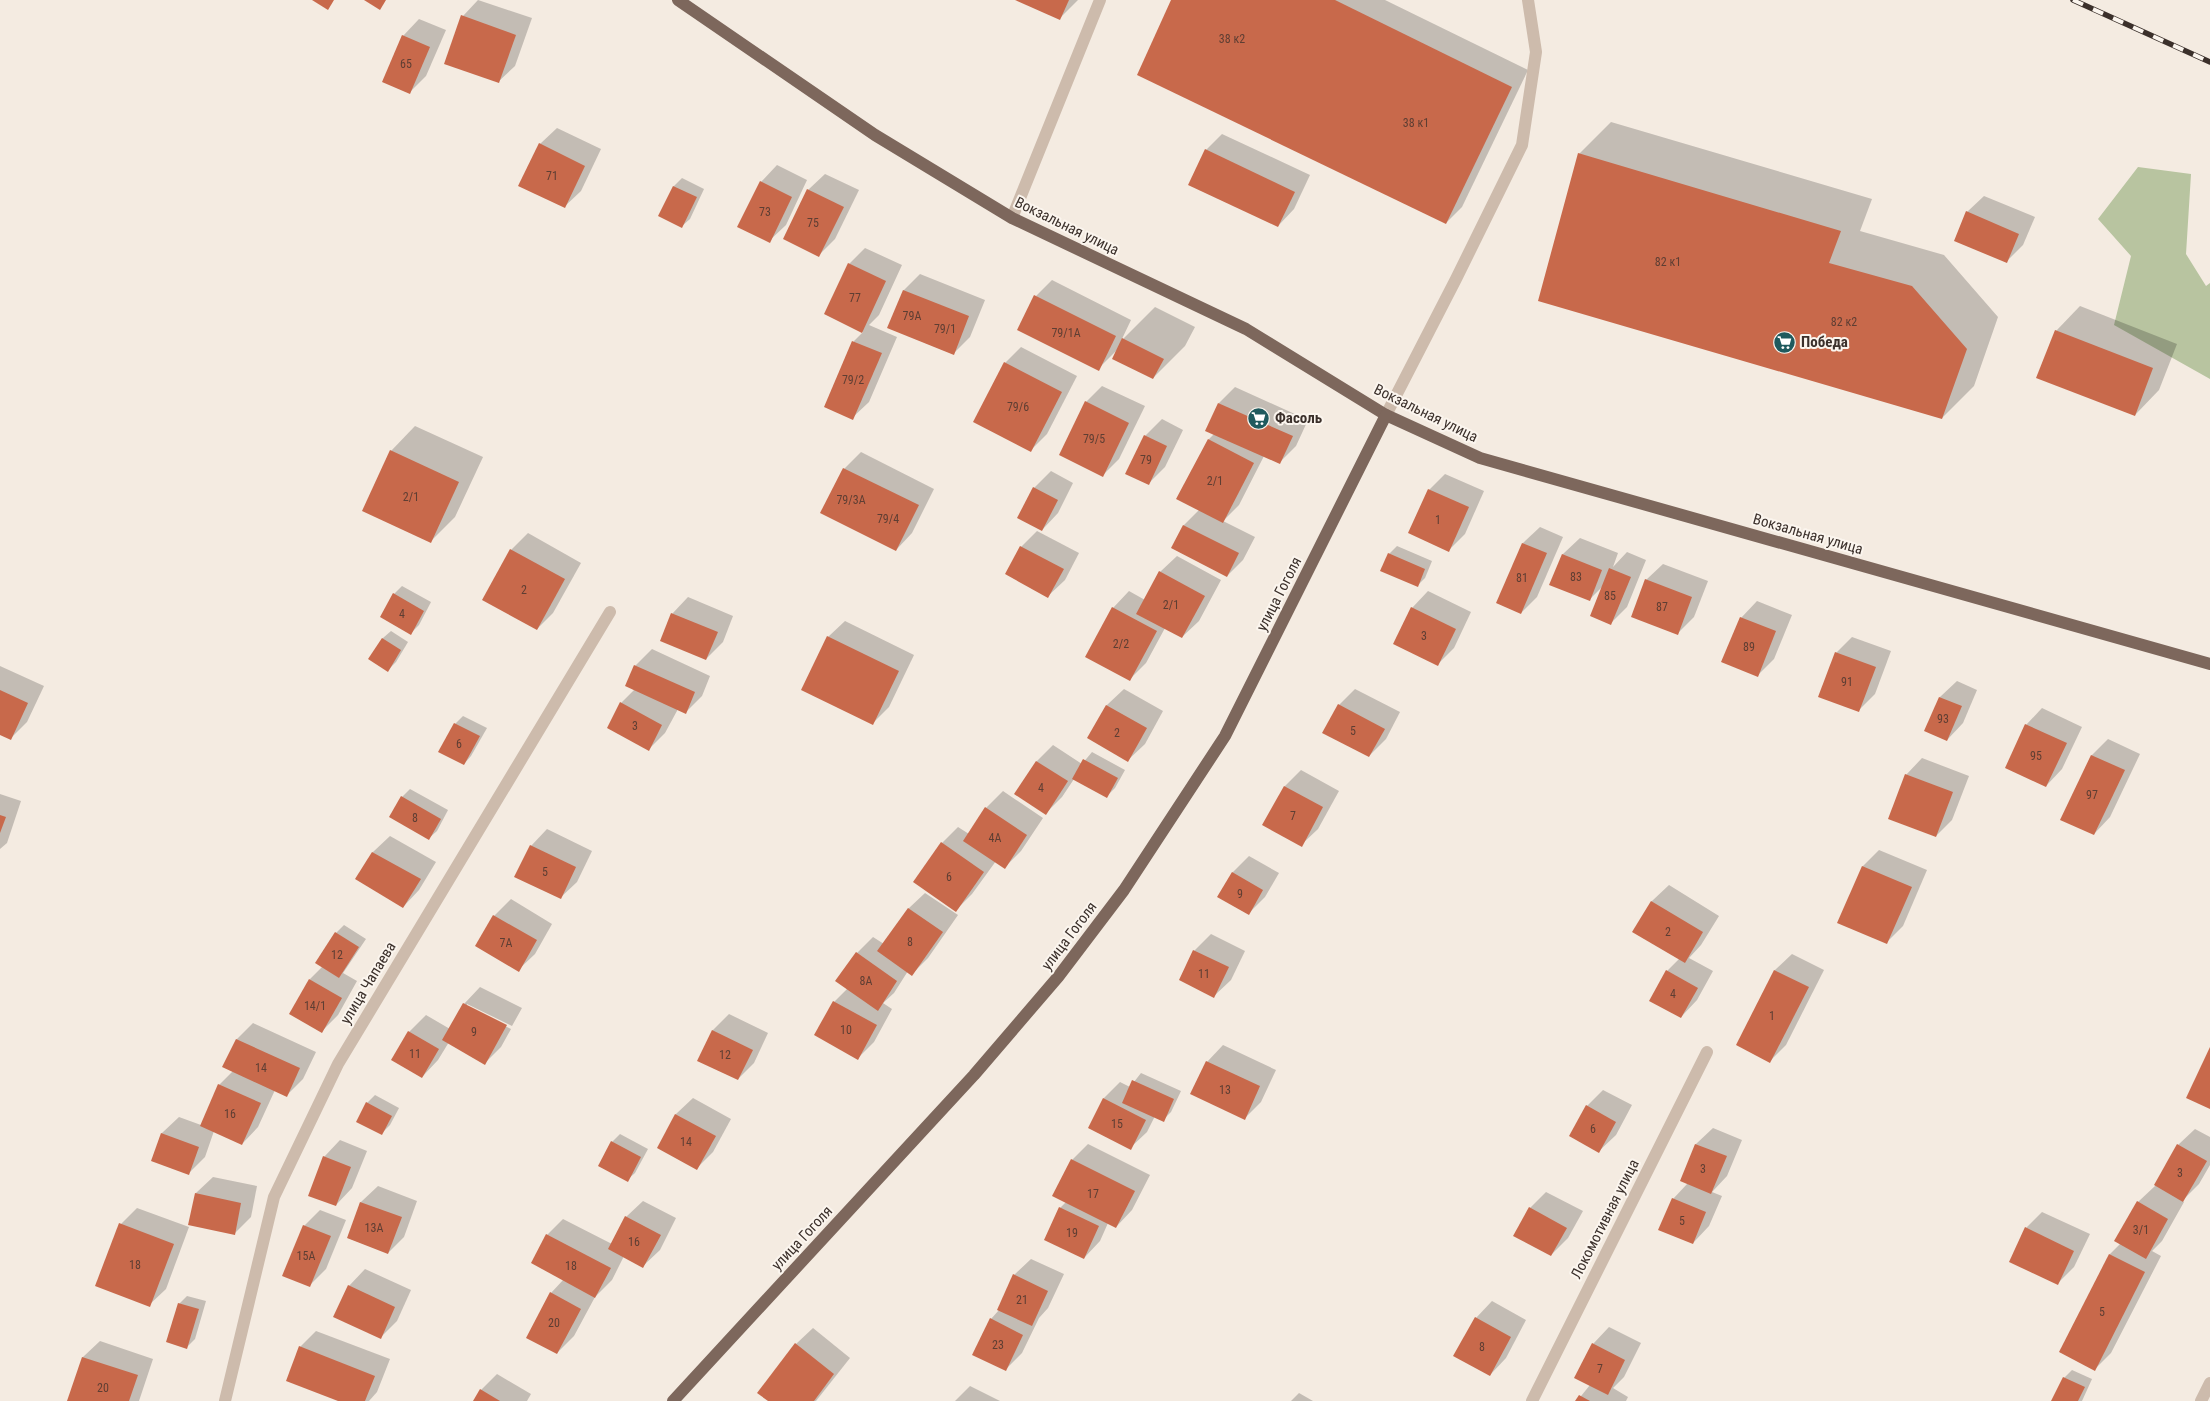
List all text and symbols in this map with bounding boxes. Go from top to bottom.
house number: 38 к2 [1219,32,1245,46]
house number: 65 [400,57,412,71]
house number: 38 к1 [1403,116,1429,130]
house number: 71 [546,169,558,183]
street label: Вокзальная улица [1012,193,1122,259]
house number: 73 [759,205,771,219]
house number: 75 [807,216,819,230]
house number: 82 к1 [1655,255,1681,269]
house number: 77 [849,291,861,305]
house number: 79А [903,309,921,323]
house number: 82 к2 [1831,315,1857,329]
house number: 79/1 [934,322,956,336]
house number: 79/1А [1051,326,1081,340]
supermarket icon: Победа [1773,330,1797,354]
place label: Победа [1801,333,1848,351]
house number: 79/2 [842,373,864,387]
street label: Вокзальная улица [1371,380,1481,446]
house number: 79/6 [1007,400,1029,414]
supermarket icon: Фасоль [1247,406,1271,430]
place label: Фасоль [1275,409,1323,427]
house number: 79/5 [1083,432,1105,446]
house number: 79 [1140,453,1152,467]
house number: 2/1 [1207,474,1223,488]
house number: 2/1 [403,490,419,504]
house number: 79/3А [836,493,866,507]
street label: Вокзальная улица [1751,510,1865,558]
house number: 79/4 [877,512,899,526]
house number: 1 [1435,513,1441,527]
street label: улица Гоголя [1253,554,1305,634]
house number: 83 [1570,570,1582,584]
house number: 81 [1516,571,1528,585]
house number: 2 [521,583,527,597]
house number: 85 [1604,589,1616,603]
house number: 2/1 [1163,598,1179,612]
house number: 87 [1656,600,1668,614]
house number: 4 [399,607,405,621]
house number: 3 [1421,629,1427,643]
house number: 2/2 [1113,637,1129,651]
house number: 89 [1743,640,1755,654]
house number: 91 [1841,675,1853,689]
house number: 93 [1937,712,1949,726]
house number: 3 [632,719,638,733]
house number: 5 [1350,724,1356,738]
house number: 2 [1114,726,1120,740]
house number: 6 [456,737,462,751]
house number: 95 [2030,749,2042,763]
house number: 4 [1038,781,1044,795]
house number: 97 [2086,788,2098,802]
house number: 7 [1290,809,1296,823]
house number: 8 [412,811,418,825]
house number: 4А [989,831,1002,845]
house number: 5 [542,865,548,879]
house number: 6 [946,870,952,884]
house number: 9 [1237,887,1243,901]
street label: улица Гоголя [1037,898,1101,974]
house number: 2 [1665,925,1671,939]
house number: 8 [907,935,913,949]
house number: 7А [500,936,513,950]
street label: улица Чапаева [336,939,400,1027]
house number: 12 [331,948,343,962]
house number: 11 [1198,967,1210,981]
house number: 8А [860,974,873,988]
house number: 4 [1670,987,1676,1001]
house number: 14/1 [304,999,326,1013]
house number: 1 [1769,1009,1775,1023]
house number: 10 [840,1023,852,1037]
house number: 9 [471,1025,477,1039]
house number: 11 [409,1047,421,1061]
house number: 12 [719,1048,731,1062]
house number: 14 [255,1061,267,1075]
house number: 13 [1219,1083,1231,1097]
house number: 16 [224,1107,236,1121]
house number: 15 [1111,1117,1123,1131]
house number: 6 [1590,1122,1596,1136]
house number: 14 [680,1135,692,1149]
street label: Локомотивная улица [1567,1156,1643,1282]
house number: 3 [1700,1162,1706,1176]
house number: 3 [2177,1166,2183,1180]
house number: 17 [1087,1187,1099,1201]
street label: улица Гоголя [768,1202,836,1274]
house number: 5 [1679,1214,1685,1228]
house number: 13А [365,1221,383,1235]
house number: 3/1 [2133,1223,2149,1237]
house number: 19 [1066,1226,1078,1240]
house number: 16 [628,1235,640,1249]
house number: 15А [297,1249,315,1263]
house number: 18 [129,1258,141,1272]
house number: 18 [565,1259,577,1273]
house number: 21 [1016,1293,1028,1307]
house number: 5 [2099,1305,2105,1319]
house number: 20 [548,1316,560,1330]
house number: 23 [992,1338,1004,1352]
house number: 8 [1479,1340,1485,1354]
house number: 7 [1597,1362,1603,1376]
house number: 20 [97,1381,109,1395]

